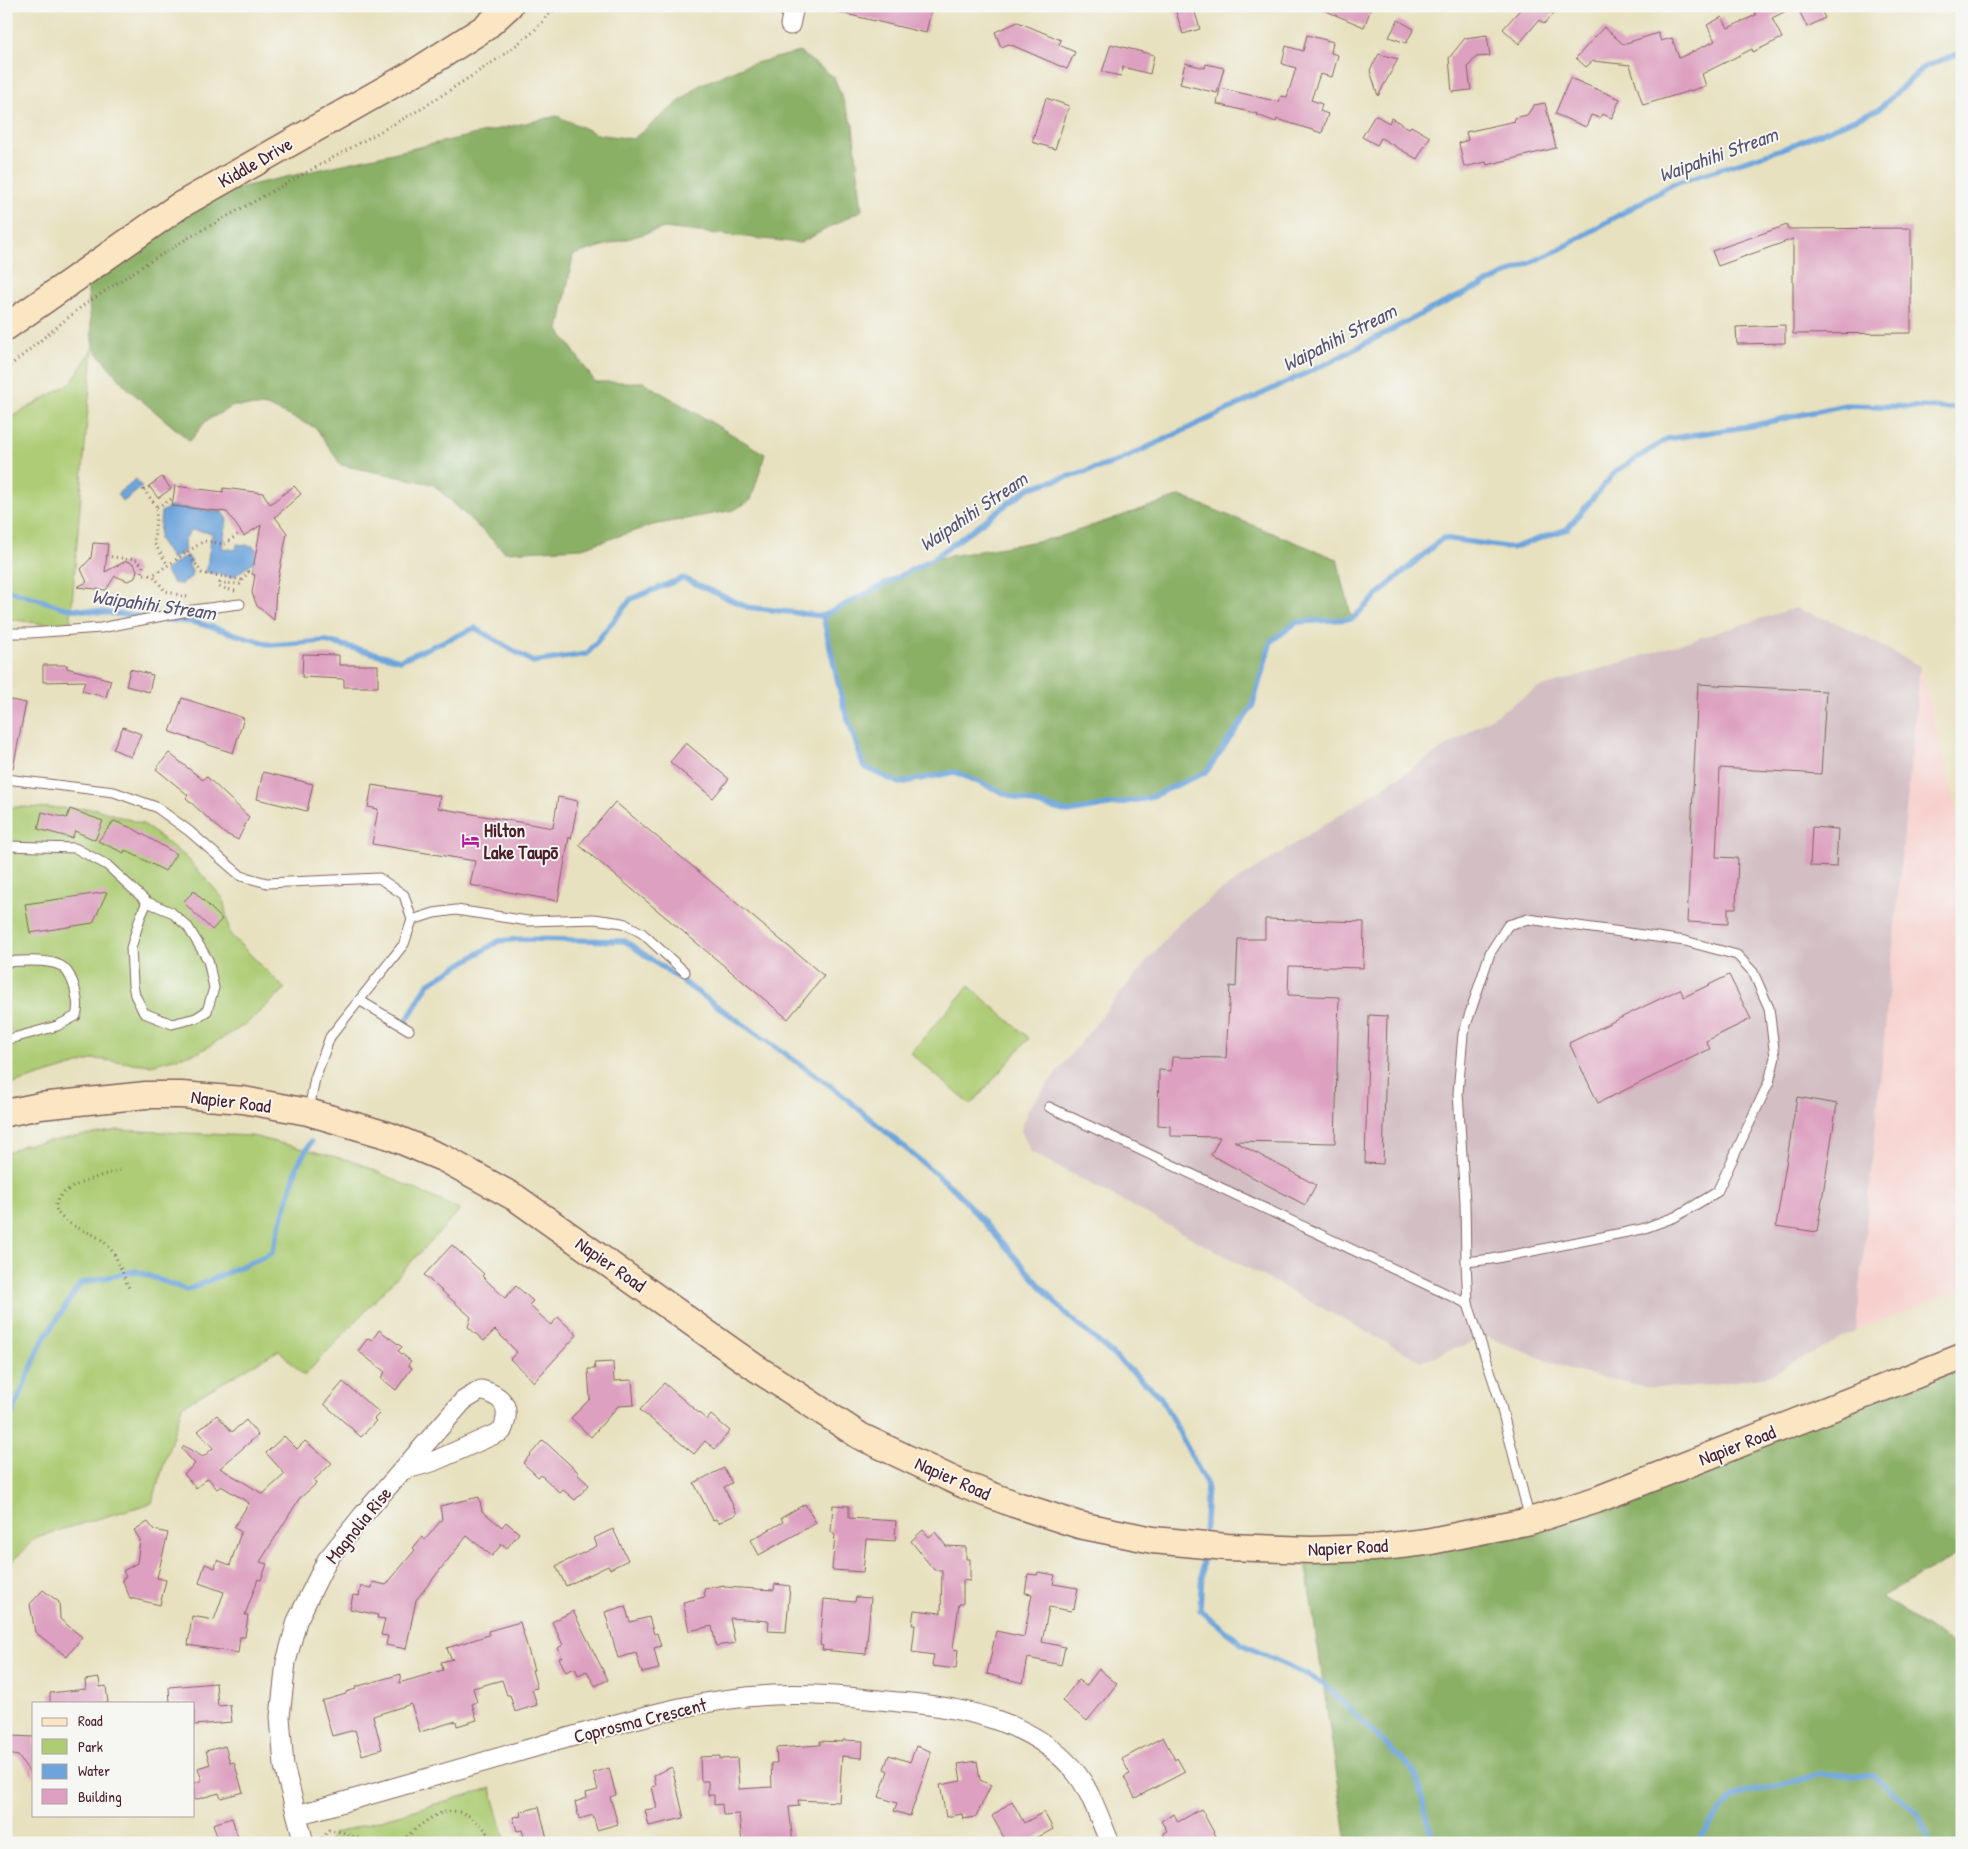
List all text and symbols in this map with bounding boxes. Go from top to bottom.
water label: Waipahihi Stream [1655,120,1783,189]
street label: Kiddle Drive [213,130,297,194]
water label: Waipahihi Stream [1277,296,1402,378]
water label: Waipahihi Stream [914,464,1034,558]
water label: Waipahihi Stream [90,582,219,627]
place label: Hilton Lake Taupō [484,817,558,866]
hotel icon: Hilton Lake Taupō [460,831,480,851]
street label: Napier Road [190,1083,273,1119]
street label: Napier Road [571,1230,652,1298]
street label: Napier Road [1695,1418,1780,1472]
street label: Napier Road [911,1450,996,1506]
street label: Magnolia Rise [319,1481,397,1569]
street label: Napier Road [1307,1532,1389,1562]
street label: Coprosma Crescent [571,1691,710,1749]
legend [32,1702,195,1816]
text: Road [78,1710,103,1731]
text: Park [78,1736,103,1757]
text: Water [78,1760,110,1781]
text: Building [78,1786,122,1807]

